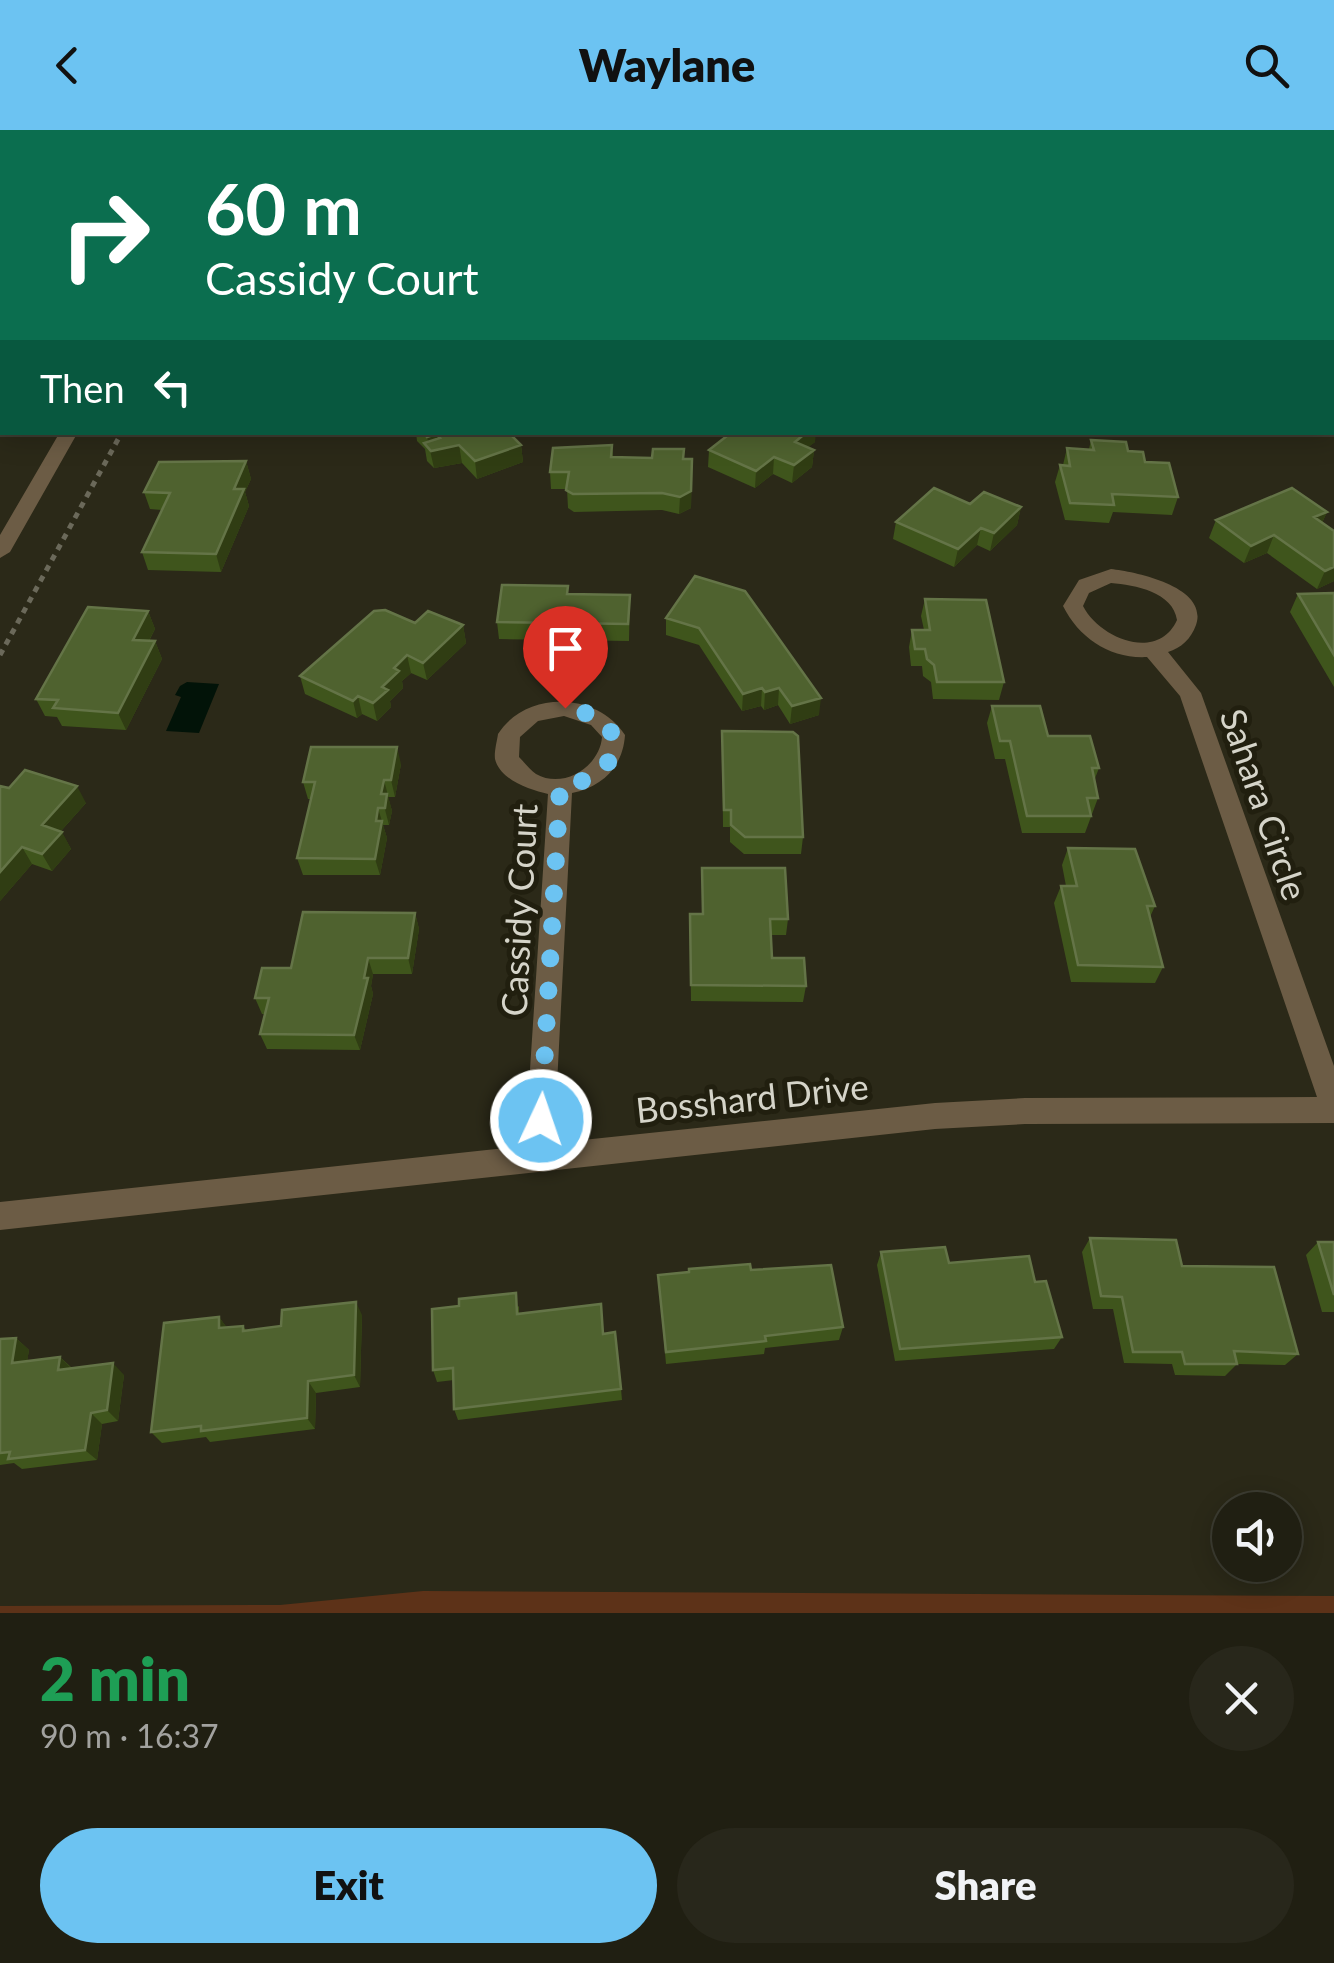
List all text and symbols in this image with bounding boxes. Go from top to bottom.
icon: back [40,38,95,93]
text: Waylane [579,38,755,92]
icon: search [1239,38,1294,93]
text: 60 m [205,166,362,250]
icon: right [40,170,170,300]
text: Cassidy Court [205,251,479,305]
icon: left [145,360,200,415]
text: Then [40,365,125,411]
pin [523,606,608,709]
icon: arrive [538,621,593,676]
street label: Sahara Circle [1213,703,1317,905]
street label: Cassidy Court [491,802,545,1017]
street label: Bosshard Drive [634,1064,870,1130]
position arrow [489,1068,593,1172]
map controls [1212,1492,1302,1582]
button: sound [1212,1492,1302,1582]
text: 2 min [40,1642,190,1714]
button: close [1189,1646,1294,1751]
text: 90 m · 16:37 [40,1716,219,1755]
button: Exit [40,1828,657,1943]
button: Share [677,1828,1294,1943]

